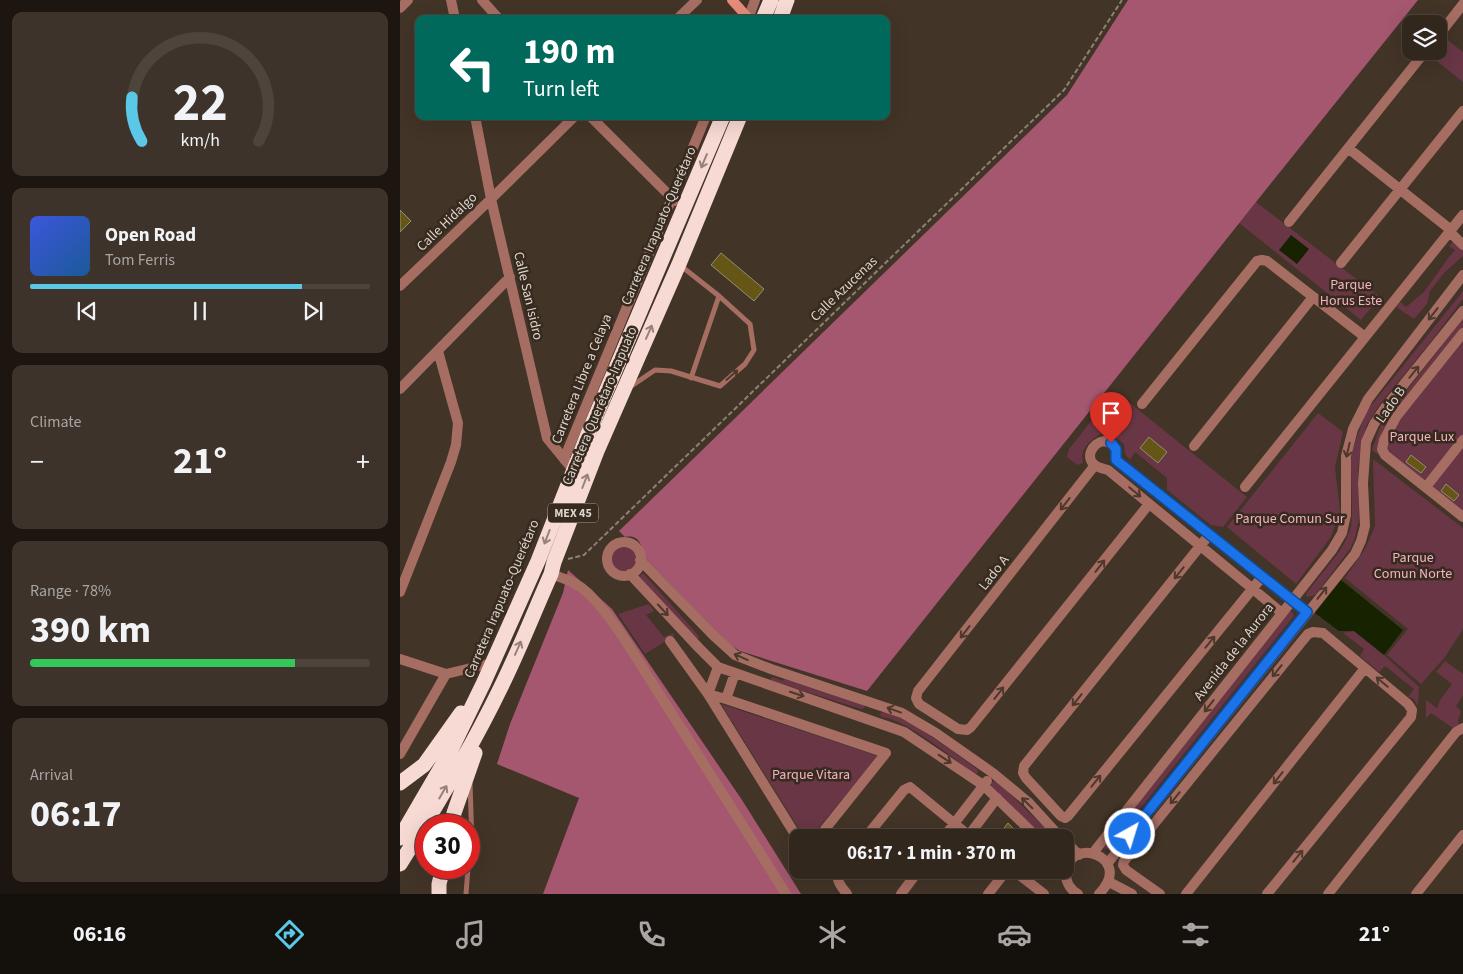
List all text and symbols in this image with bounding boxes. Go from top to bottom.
map controls [1402,15,1447,60]
button: layers [1402,15,1447,60]
text: 190 m [523,27,615,77]
icon: left [440,35,505,100]
text: 22 [173,67,227,141]
text: Turn left [523,73,599,105]
text: km/h [180,128,220,153]
street label: Carretera Irapuato-Querétaro [616,144,702,308]
one-way arrow [698,153,708,168]
street label: Calle Hidalgo [412,188,482,256]
text: Open Road [105,222,196,249]
text: Tom Ferris [105,249,175,271]
street label: Calle San Isidro [508,250,548,342]
street label: Calle Azucenas [806,252,882,326]
park label: Parque Horus Este [1320,275,1382,311]
icon: previous [73,297,101,325]
icon: pause [186,297,214,325]
icon: next [299,297,327,325]
one-way arrow [1428,307,1439,320]
street label: Carretera Libre a Celaya [547,311,617,447]
street label: Carretera Querétaro-Irapuato [557,324,643,488]
one-way arrow [645,325,655,340]
one-way arrow [1408,366,1419,379]
one-way arrow [726,369,739,381]
street label: Lado B [1371,383,1411,427]
pin [1090,392,1132,443]
icon: arrive [1097,399,1125,427]
text: Climate [30,411,81,433]
park label: Parque Lux [1390,427,1455,447]
text: 21° [173,434,227,488]
one-way arrow [1343,441,1352,457]
text: − [30,442,44,482]
text: + [356,442,370,482]
one-way arrow [581,474,590,489]
one-way arrow [1128,486,1141,497]
one-way arrow [1060,497,1070,511]
road number: MEX 45 [548,503,598,522]
park label: Parque Comun Sur [1235,509,1345,529]
street label: Carretera Irapuato-Querétaro [459,517,545,681]
one-way arrow [542,530,551,545]
park label: Parque Comun Norte [1374,548,1452,584]
street label: Lado A [974,551,1014,595]
one-way arrow [1094,560,1105,573]
one-way arrow [1173,566,1184,579]
text: Range · 78% [30,580,111,602]
one-way arrow [1317,587,1328,600]
street label: Avenida de la Aurora [1189,599,1279,705]
text: 390 km [30,603,151,657]
one-way arrow [657,603,669,616]
one-way arrow [959,625,970,638]
one-way arrow [1204,635,1215,648]
one-way arrow [514,641,524,656]
one-way arrow [734,652,749,662]
one-way arrow [1272,665,1283,678]
one-way arrow [1376,677,1389,688]
one-way arrow [993,687,1004,700]
one-way arrow [788,690,804,699]
one-way arrow [1071,693,1082,706]
one-way arrow [1203,699,1214,712]
one-way arrow [887,705,903,714]
one-way arrow [937,754,951,764]
text: Arrival [30,764,73,786]
park label: Parque Vitara [772,765,850,785]
one-way arrow [1272,771,1283,784]
one-way arrow [1091,775,1102,788]
one-way arrow [439,785,449,800]
text: 06:17 [30,787,122,841]
one-way arrow [1169,791,1180,804]
one-way arrow [1021,797,1033,809]
position arrow [1103,807,1155,859]
speed limit sign: 30 [415,814,480,879]
text: 06:17 · 1 min · 370 m [847,840,1016,867]
one-way arrow [1292,850,1303,863]
icon: directions [272,917,307,952]
icon: music [453,917,488,952]
icon: phone [634,917,669,952]
icon: climate [815,917,850,952]
icon: car [997,917,1032,952]
icon: filters [1178,917,1213,952]
text: 06:16 [73,918,126,950]
text: 21° [1359,918,1390,950]

